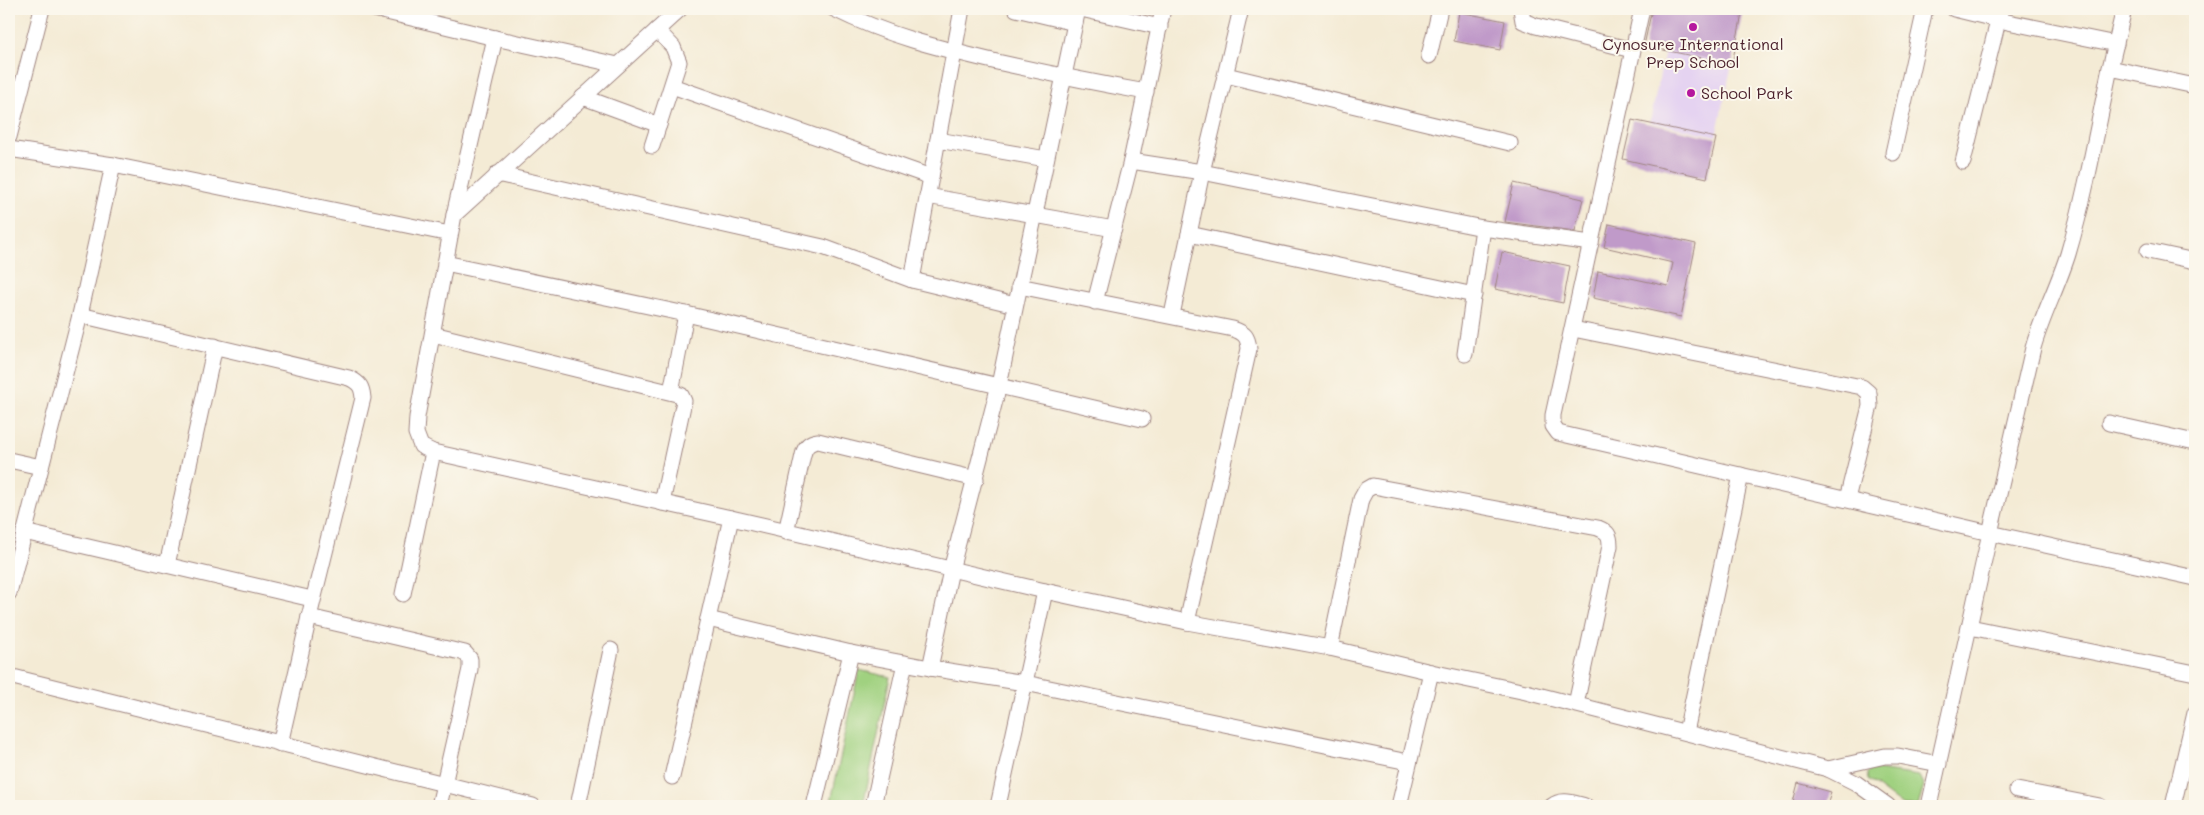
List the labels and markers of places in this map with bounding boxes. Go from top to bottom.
marker: Cynosure International Prep School [1687,21,1699,33]
place label: Cynosure International Prep School [1602,33,1784,72]
place label: School Park [1701,82,1793,103]
marker: School Park [1685,87,1697,99]

